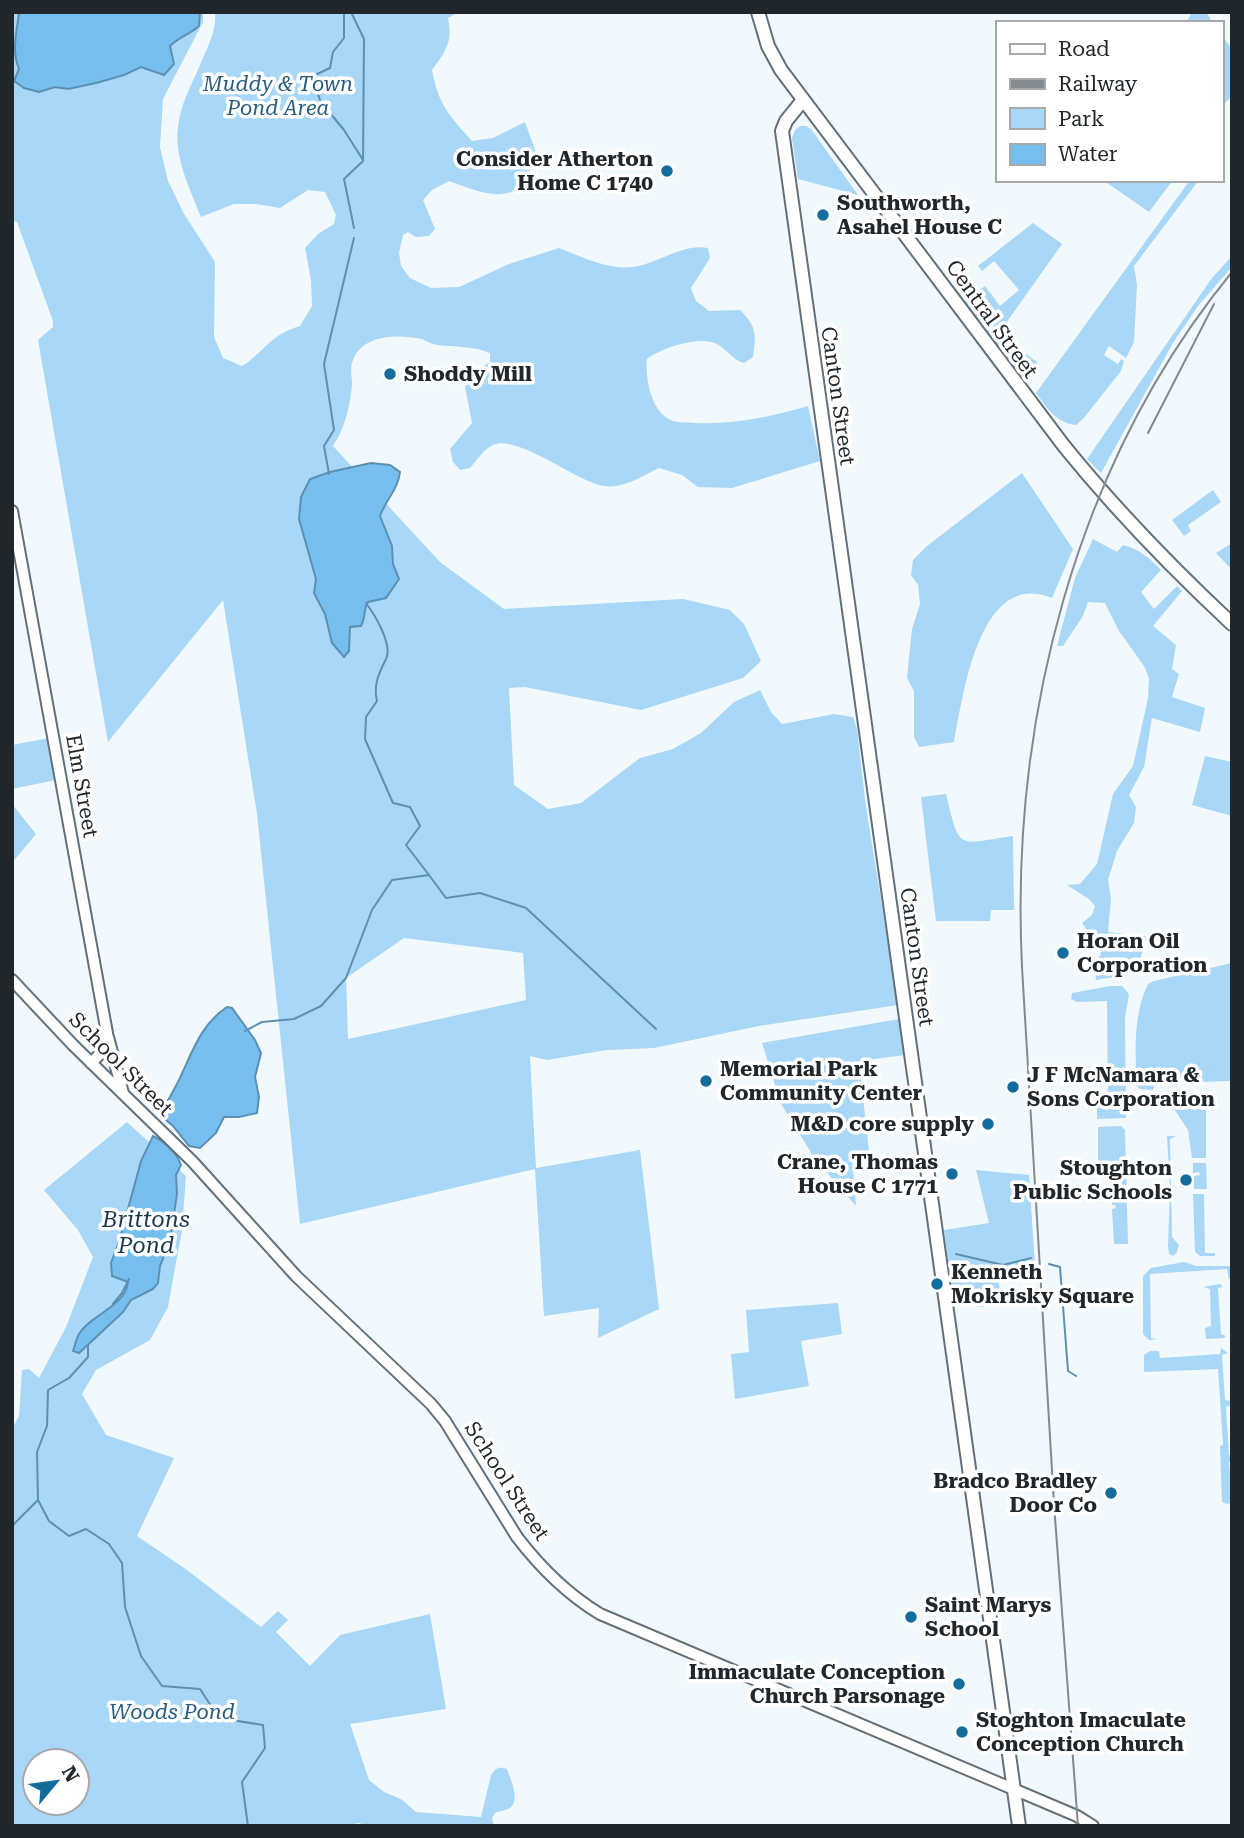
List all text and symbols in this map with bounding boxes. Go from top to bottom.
legend [996,21,1223,182]
text: Road [1058,37,1110,61]
park label: Muddy & Town Pond Area [202,72,353,120]
text: Railway [1058,72,1138,96]
text: Park [1058,107,1104,131]
text: Water [1058,142,1118,166]
place label: Consider Atherton Home C 1740 [456,147,653,195]
marker: Consider Atherton Home C 1740 [659,163,675,179]
place label: Southworth, Asahel House C [837,191,1002,239]
marker: Southworth, Asahel House C [815,207,831,223]
street label: Central Street [941,255,1043,383]
street label: Canton Street [816,325,860,467]
place label: Shoddy Mill [404,362,532,386]
marker: Shoddy Mill [382,366,398,382]
street label: Elm Street [61,732,103,840]
street label: Canton Street [895,886,939,1028]
place label: Horan Oil Corporation [1077,929,1207,977]
marker: Horan Oil Corporation [1055,945,1071,961]
street label: School Street [64,1007,178,1121]
place label: Memorial Park Community Center [720,1057,923,1105]
place label: J F McNamara & Sons Corporation [1027,1063,1215,1111]
marker: Memorial Park Community Center [698,1073,714,1089]
marker: J F McNamara & Sons Corporation [1005,1079,1021,1095]
place label: M&D core supply [791,1112,974,1136]
marker: M&D core supply [980,1116,996,1132]
place label: Crane, Thomas House C 1771 [777,1150,938,1198]
place label: Stoughton Public Schools [1013,1156,1172,1204]
marker: Crane, Thomas House C 1771 [944,1166,960,1182]
marker: Stoughton Public Schools [1178,1172,1194,1188]
water label: Brittons Pond [101,1206,190,1259]
place label: Kenneth Mokrisky Square [951,1260,1134,1308]
marker: Kenneth Mokrisky Square [929,1276,945,1292]
street label: School Street [460,1417,554,1545]
place label: Bradco Bradley Door Co [933,1469,1097,1517]
marker: Bradco Bradley Door Co [1103,1485,1119,1501]
place label: Saint Marys School [925,1593,1051,1641]
marker: Saint Marys School [903,1609,919,1625]
place label: Immaculate Conception Church Parsonage [689,1660,945,1708]
marker: Immaculate Conception Church Parsonage [951,1676,967,1692]
park label: Woods Pond [109,1700,235,1724]
place label: Stoghton Imaculate Conception Church [976,1708,1186,1756]
marker: Stoghton Imaculate Conception Church [954,1724,970,1740]
north arrow [21,1747,91,1817]
text: N [57,1762,84,1786]

